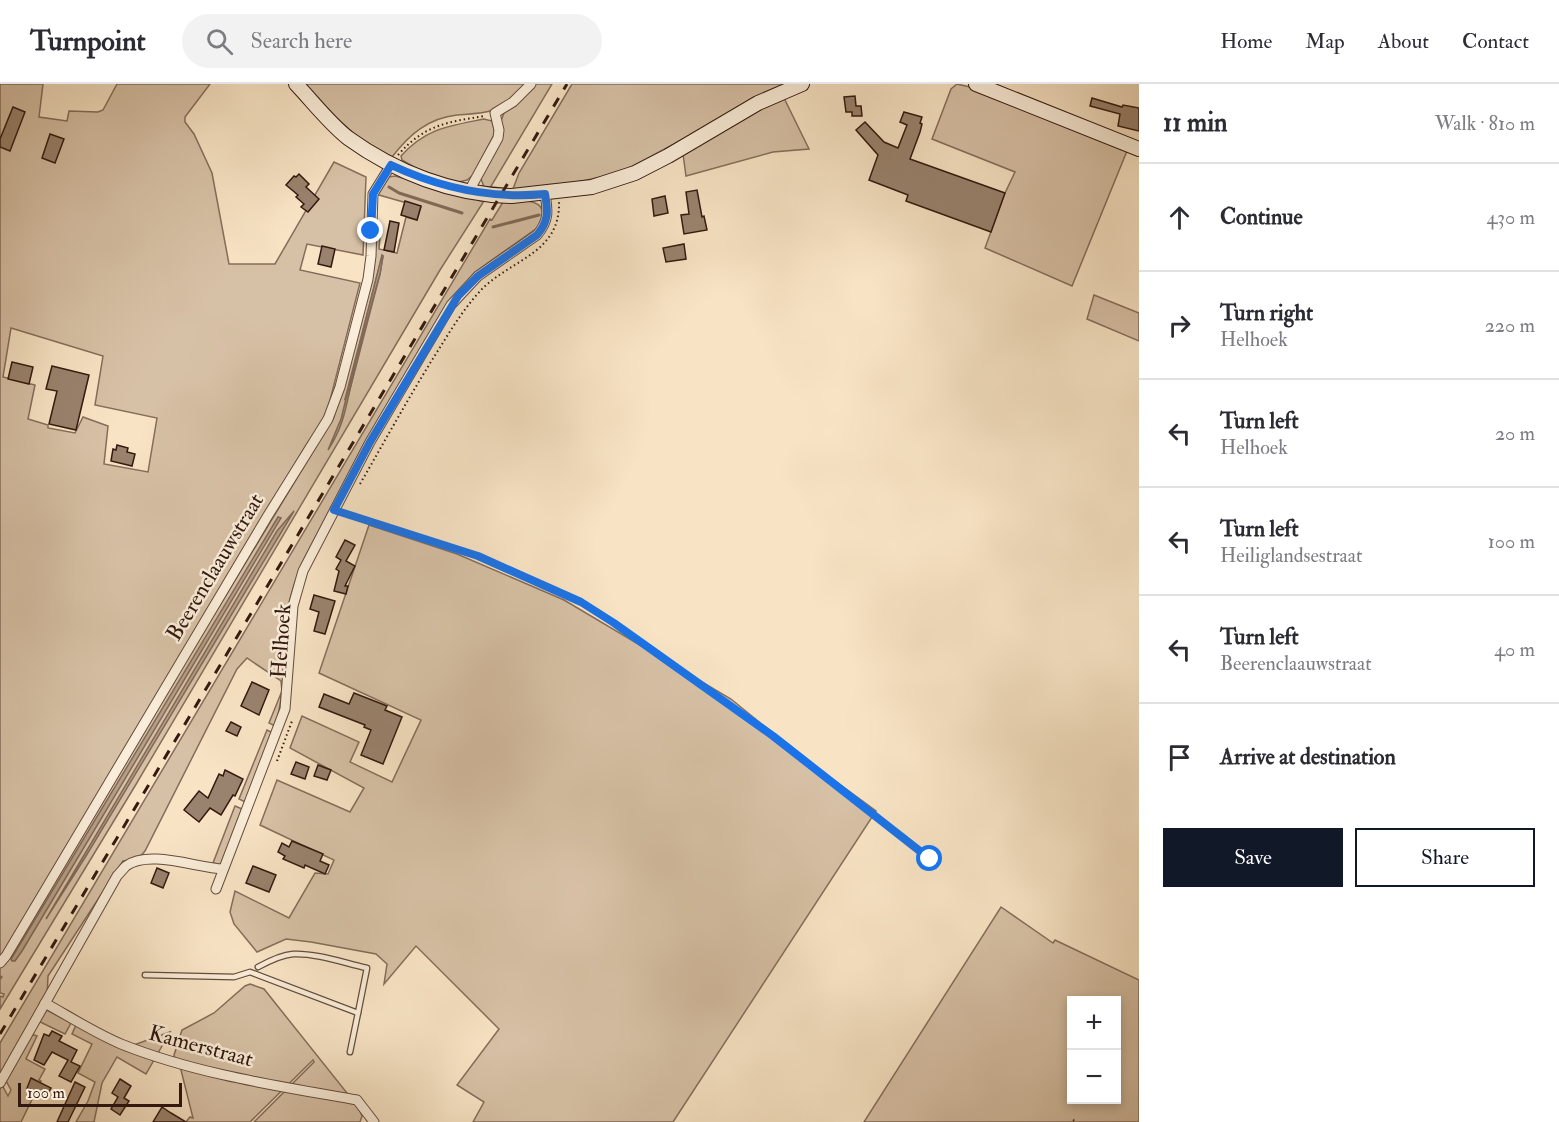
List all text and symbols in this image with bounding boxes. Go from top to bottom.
search box [182,14,602,68]
text: Turnpoint [30,24,146,59]
icon: search [203,25,236,58]
text: Search here [251,27,352,55]
text: Home [1220,28,1272,55]
text: Map [1305,28,1345,55]
text: About [1378,28,1429,55]
text: Contact [1462,28,1529,55]
text: 11 min [1163,107,1228,139]
text: Walk · 810 m [1435,111,1535,136]
icon: ahead [1163,201,1196,234]
text: Continue [1220,203,1303,231]
text: 430 m [1487,205,1535,230]
route end [357,217,383,243]
text: Turn right [1220,299,1313,327]
icon: right [1163,309,1196,342]
text: 220 m [1485,313,1535,338]
text: Helhoek [1220,327,1288,352]
text: Turn left [1220,407,1299,435]
icon: left [1163,417,1196,450]
text: 20 m [1495,421,1535,446]
text: Helhoek [1220,435,1288,460]
street label: Beerenclaauwstraat [160,488,270,646]
text: Turn left [1220,515,1299,543]
icon: left [1163,525,1196,558]
text: 100 m [1488,529,1535,554]
text: Heiliglandsestraat [1220,543,1363,568]
street label: Helhoek [264,602,298,679]
text: Turn left [1220,623,1299,651]
icon: left [1163,633,1196,666]
text: 40 m [1494,637,1535,662]
text: Beerenclaauwstraat [1220,651,1372,676]
icon: arrive [1163,741,1196,774]
text: Arrive at destination [1220,743,1396,771]
button: Save [1163,828,1343,887]
button: Share [1355,828,1535,887]
route start [916,845,942,871]
map controls [1067,996,1121,1104]
button: + [1067,996,1121,1050]
street label: Kamerstraat [146,1019,256,1073]
button: − [1067,1050,1121,1104]
scale bar [18,1080,182,1108]
text: 100 m [27,1083,65,1103]

